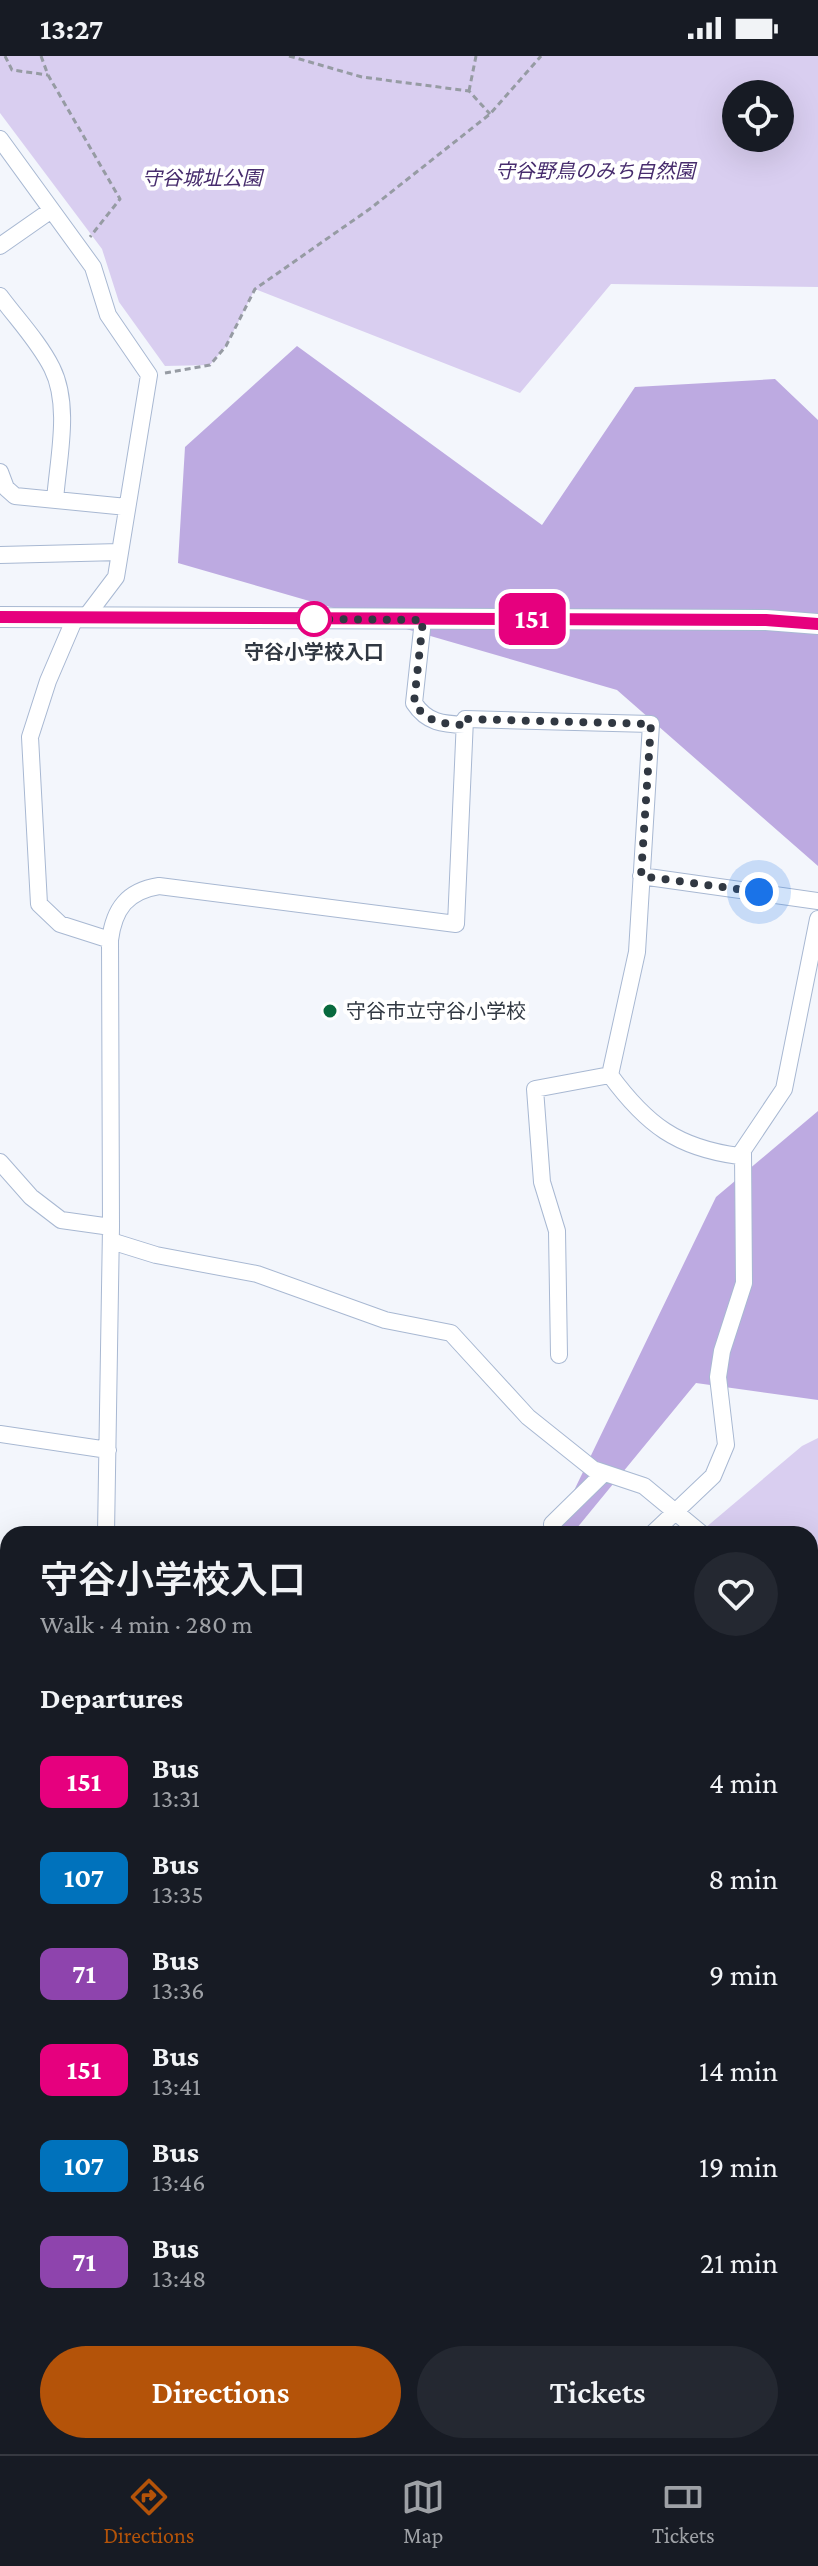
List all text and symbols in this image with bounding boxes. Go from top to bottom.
text: 13:27 [40,12,103,45]
map controls [722,80,794,152]
button: locate [722,80,794,152]
park label: 守谷野鳥のみち自然園 [495,160,698,182]
park label: 守谷城址公園 [142,167,265,189]
line badge: 151 [486,593,578,645]
marker: 守谷小学校入口 [297,602,331,636]
text: 151 [515,603,549,634]
place label: 守谷小学校入口 [244,641,384,663]
your location [739,872,779,912]
place label: 守谷市立守谷小学校 [346,1000,526,1022]
marker: 守谷市立守谷小学校 [321,1002,339,1020]
button: heart [694,1552,778,1636]
text: 守谷小学校入口 [40,1559,306,1601]
text: Walk · 4 min · 280 m [40,1610,253,1639]
text: Departures [40,1681,183,1714]
text: Bus [152,1751,199,1784]
text: 151 [67,1766,101,1797]
text: 4 min [709,1766,778,1799]
text: 13:31 [152,1784,200,1813]
text: Bus [152,1847,199,1880]
text: 107 [64,1862,104,1893]
text: 8 min [708,1862,778,1895]
text: 13:35 [152,1880,204,1909]
text: Bus [152,1943,199,1976]
text: 71 [72,1958,96,1989]
text: 9 min [709,1958,778,1991]
text: 13:36 [152,1976,204,2005]
text: Bus [152,2039,199,2072]
text: 151 [67,2054,101,2085]
text: 14 min [699,2054,778,2087]
text: 13:41 [152,2072,201,2101]
text: Bus [152,2135,199,2168]
text: 107 [64,2150,104,2181]
text: 19 min [699,2150,778,2183]
text: 13:46 [152,2168,205,2197]
text: Bus [152,2231,199,2264]
text: 71 [72,2246,96,2277]
text: 21 min [700,2246,778,2279]
text: 13:48 [152,2264,206,2293]
button: Directions [40,2346,401,2438]
button: Tickets [417,2346,778,2438]
tab: Directions [103,2475,194,2548]
tab: Map [401,2475,445,2548]
tab: Tickets [652,2475,715,2548]

